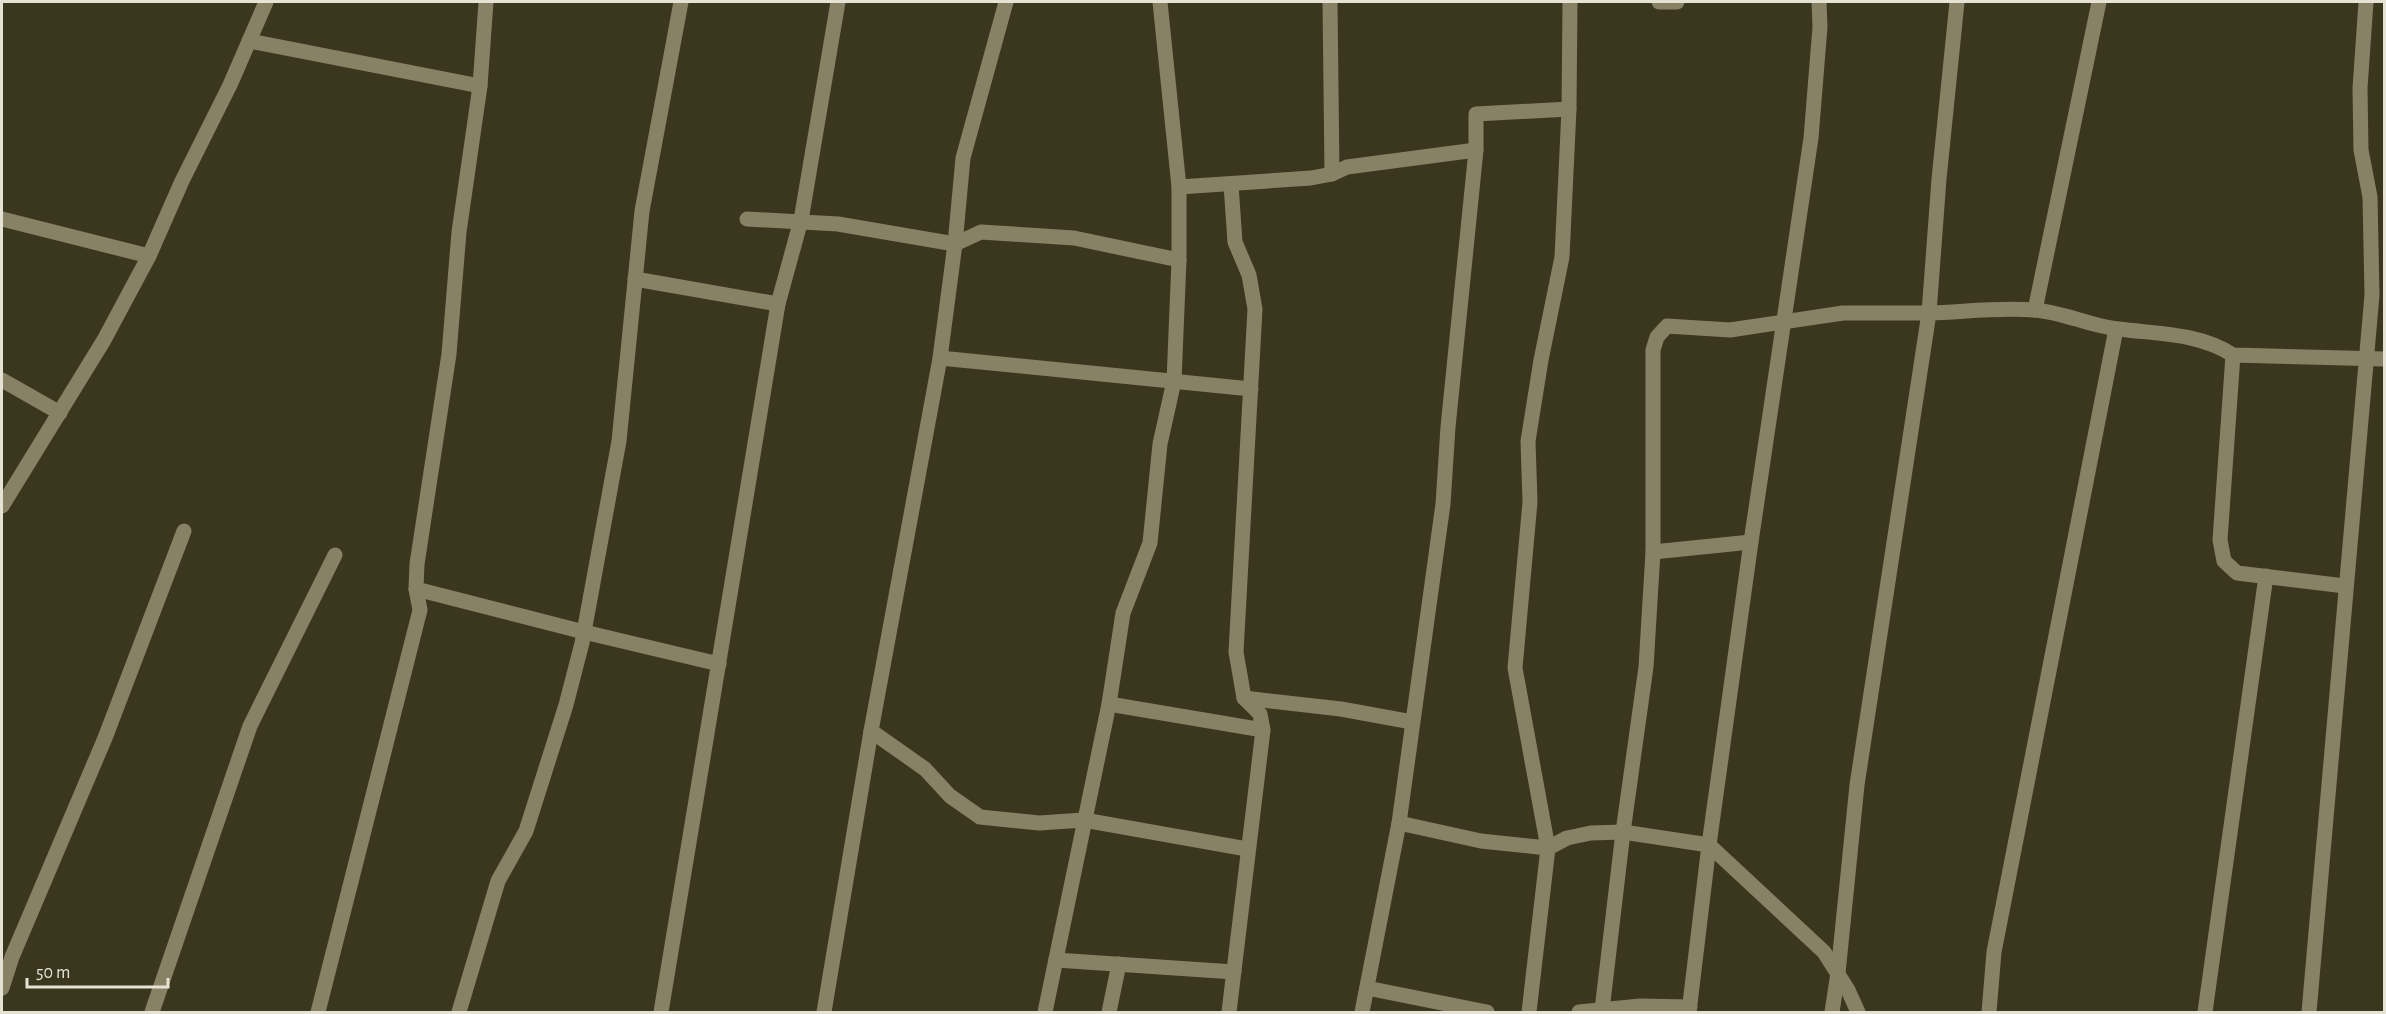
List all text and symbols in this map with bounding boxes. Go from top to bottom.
scale bar [27,951,168,989]
text: 50 m [36,964,70,982]

